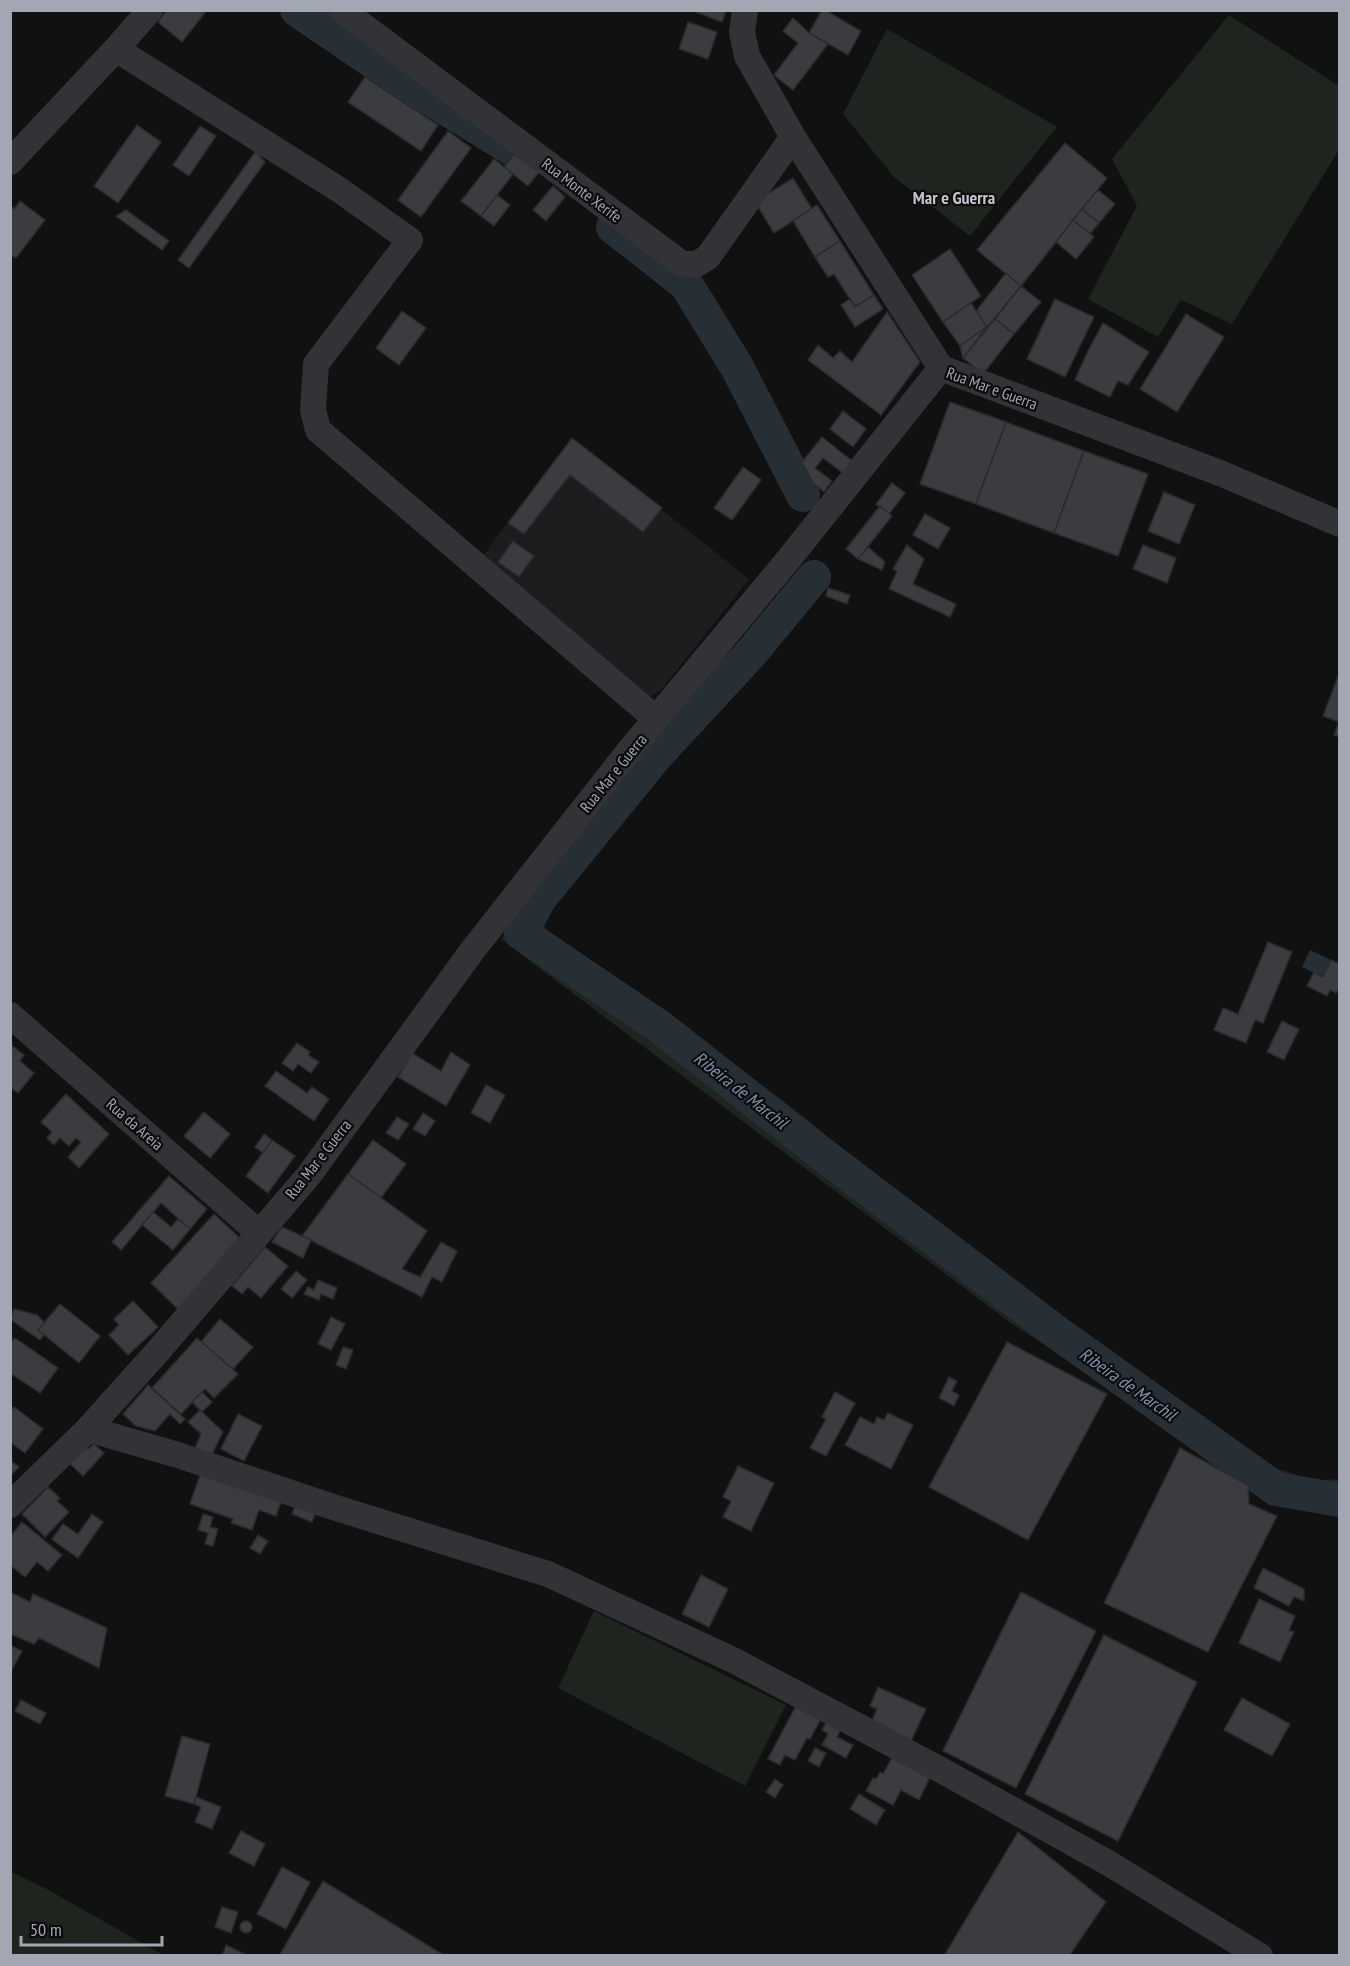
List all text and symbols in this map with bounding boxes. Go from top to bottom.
street label: Rua Monte Xerife [538,153,626,227]
district label: Mar e Guerra [913,186,995,209]
street label: Rua Mar e Guerra [944,362,1040,414]
street label: Rua Mar e Guerra [575,730,651,816]
water label: Ribeira de Marchil [690,1046,794,1135]
street label: Rua da Areia [102,1094,168,1154]
street label: Rua Mar e Guerra [281,1115,355,1203]
water label: Ribeira de Marchil [1075,1342,1182,1427]
scale bar [21,1909,162,1947]
text: 50 m [30,1918,62,1941]

